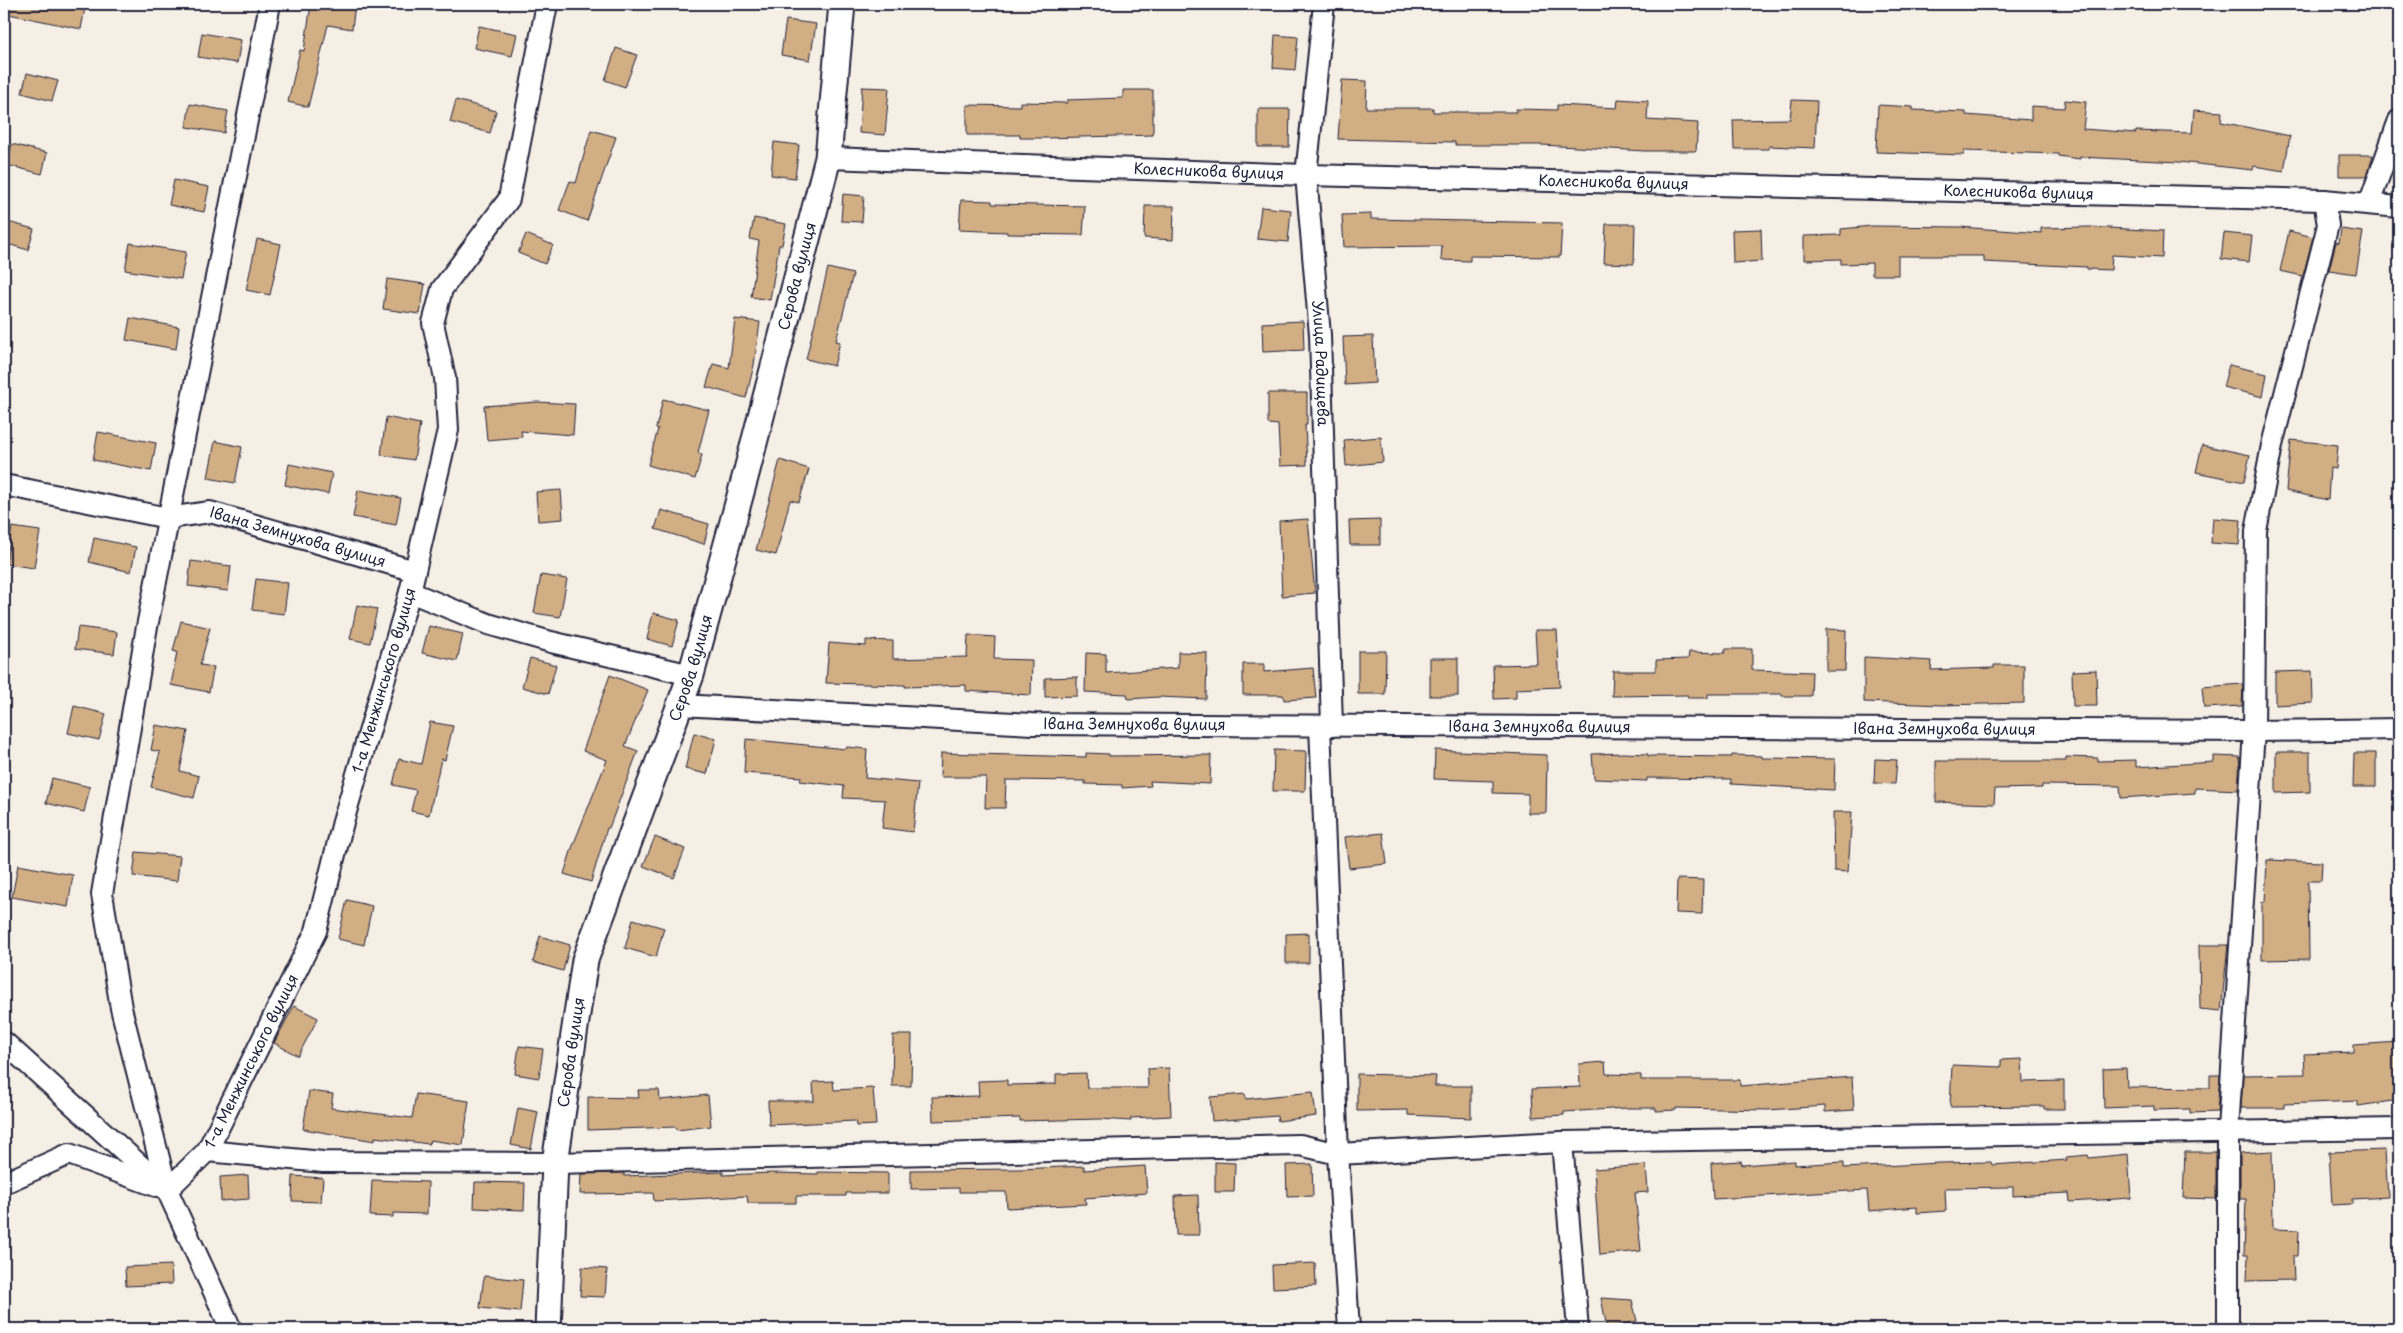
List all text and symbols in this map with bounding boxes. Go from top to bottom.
street label: Колесникова вулиця [1133,156,1284,184]
street label: Колесникова вулиця [1538,168,1689,194]
street label: Колесникова вулиця [1943,178,2094,204]
street label: Сєрова вулиця [771,219,821,333]
street label: Улица Радищева [1307,300,1336,427]
street label: Івана Земнухова вулиця [207,500,389,572]
street label: 1-а Менжинського вулиця [345,585,421,776]
street label: Сєрова вулиця [662,612,717,724]
street label: Івана Земнухова вулиця [1043,711,1226,735]
street label: Івана Земнухова вулиця [1448,713,1631,737]
street label: Івана Земнухова вулиця [1853,716,2036,740]
street label: 1-а Менжинського вулиця [197,969,303,1152]
street label: Сєрова вулиця [550,996,589,1109]

